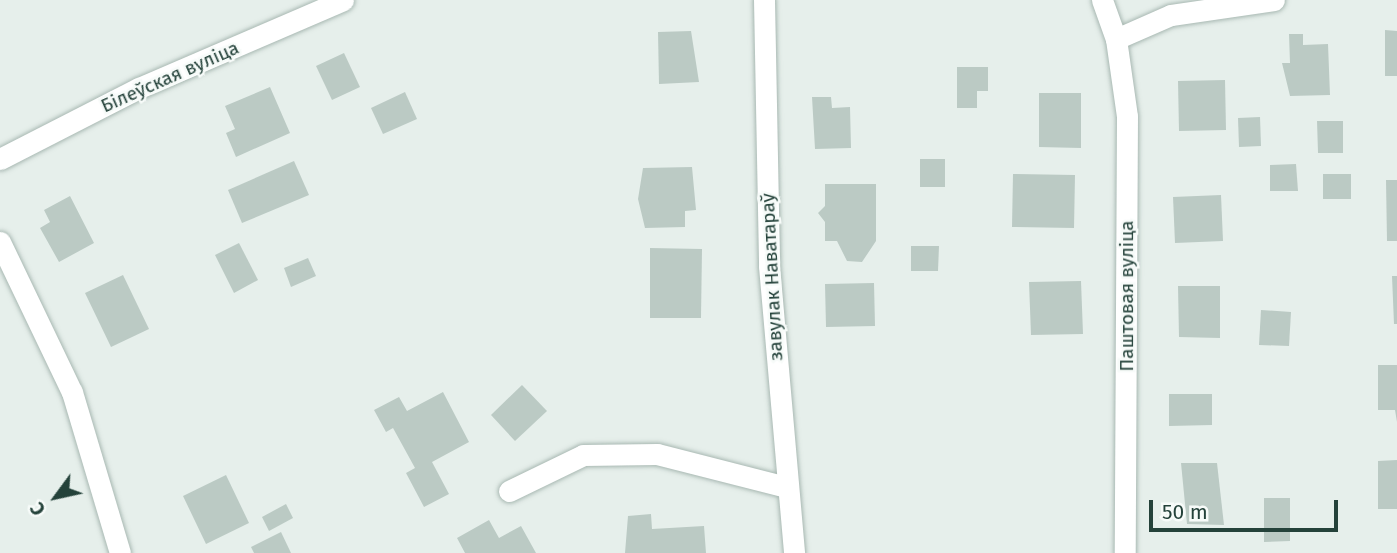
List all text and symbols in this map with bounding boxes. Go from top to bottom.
street label: Білеўская вуліца [97,36,243,118]
street label: завулак Наватараў [756,193,788,361]
street label: Паштовая вуліца [1116,220,1138,372]
north arrow [21,462,91,532]
scale bar [1152,486,1341,530]
text: С [25,498,51,520]
text: 50 m [1162,499,1208,525]

